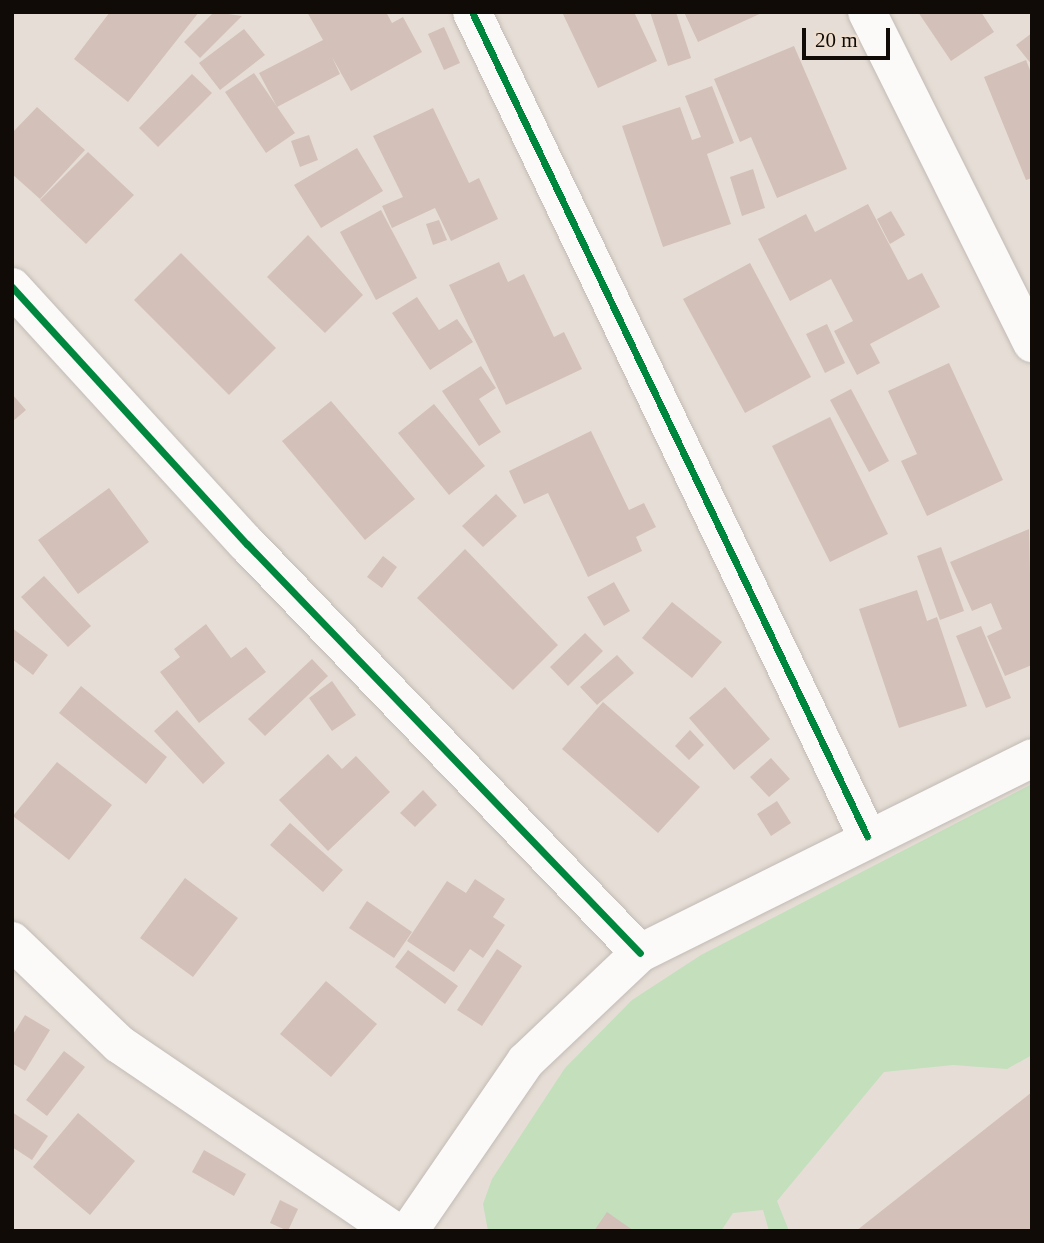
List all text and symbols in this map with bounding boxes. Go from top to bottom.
scale bar [806,14,894,58]
text: 20 m [815,28,858,52]

